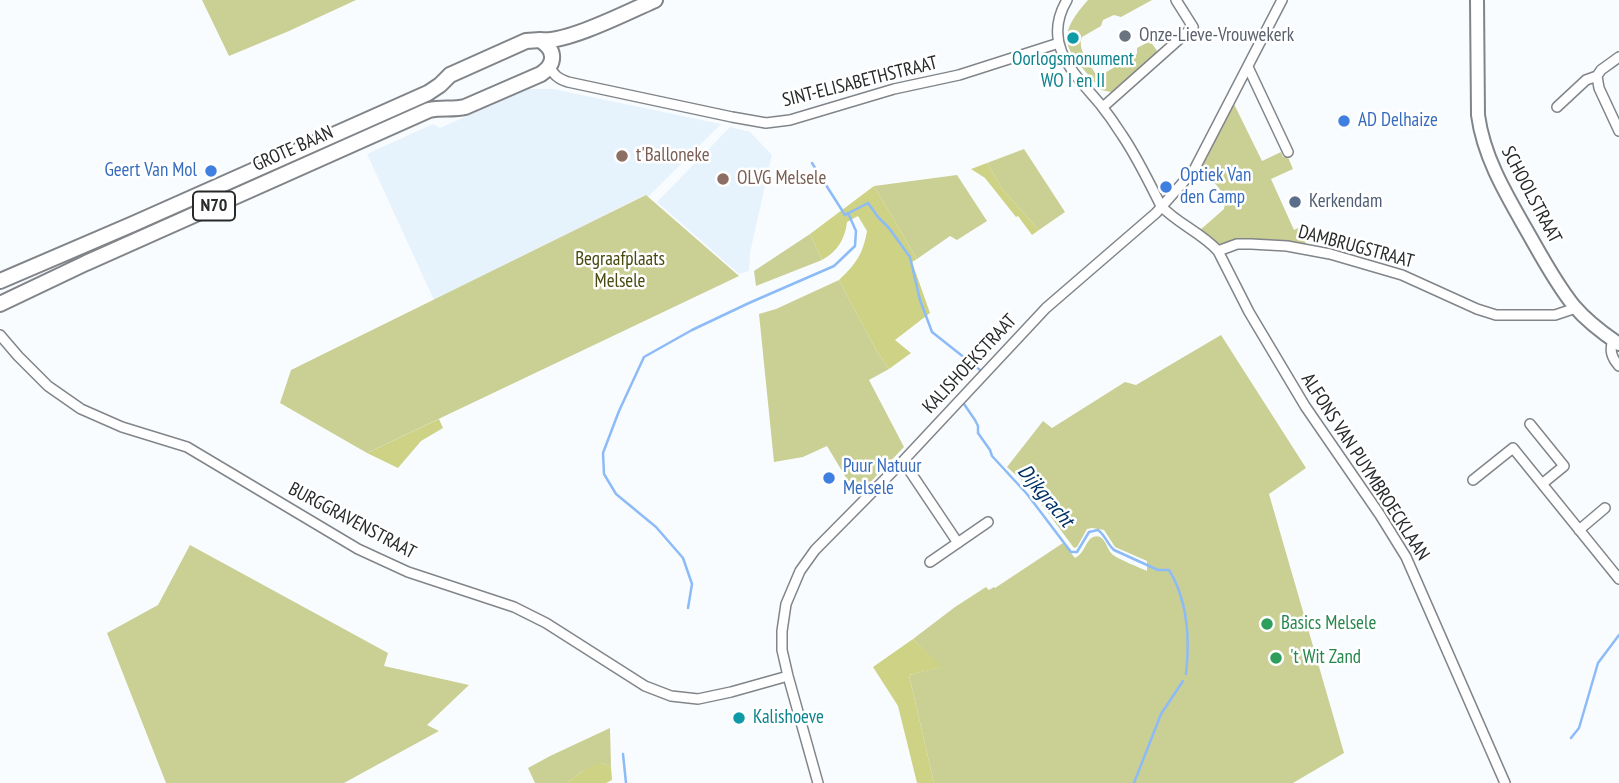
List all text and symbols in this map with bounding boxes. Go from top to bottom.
place label: Onze-Lieve-Vrouwekerk [1139,25,1294,47]
marker: Onze-Lieve-Vrouwekerk [1117,28,1133,44]
marker: Oorlogsmonument WO I en II [1065,30,1081,46]
place label: Oorlogsmonument WO I en II [1012,49,1134,93]
street label: SINT-ELISABETHSTRAAT [780,52,940,112]
place label: AD Delhaize [1358,110,1438,132]
marker: AD Delhaize [1336,113,1352,129]
street label: GROTE BAAN [249,121,337,177]
street label: SCHOOLSTRAAT [1496,143,1566,247]
place label: t'Balloneke [636,145,709,167]
marker: t'Balloneke [614,148,630,164]
place label: Geert Van Mol [104,160,197,182]
marker: Geert Van Mol [203,163,219,179]
place label: Optiek Van den Camp [1180,165,1251,209]
place label: OLVG Melsele [737,168,826,190]
marker: OLVG Melsele [715,171,731,187]
marker: Optiek Van den Camp [1158,179,1174,195]
road number: N70 [193,191,235,220]
place label: Kerkendam [1309,191,1382,213]
marker: Kerkendam [1287,194,1303,210]
street label: DAMBRUGSTRAAT [1296,221,1416,273]
park label: Begraafplaats Melsele [575,249,665,293]
street label: KALISHOEKSTRAAT [918,310,1022,418]
street label: ALFONS VAN PUYMBROECKLAAN [1296,369,1434,565]
place label: Puur Natuur Melsele [843,456,922,500]
water label: Dijkgracht [1012,460,1078,532]
marker: Puur Natuur Melsele [821,470,837,486]
street label: BURGGRAVENSTRAAT [284,478,420,564]
place label: Basics Melsele [1281,613,1376,635]
marker: Basics Melsele [1259,616,1275,632]
place label: 't Wit Zand [1290,647,1361,669]
marker: 't Wit Zand [1268,650,1284,666]
place label: Kalishoeve [753,707,824,729]
marker: Kalishoeve [731,710,747,726]

